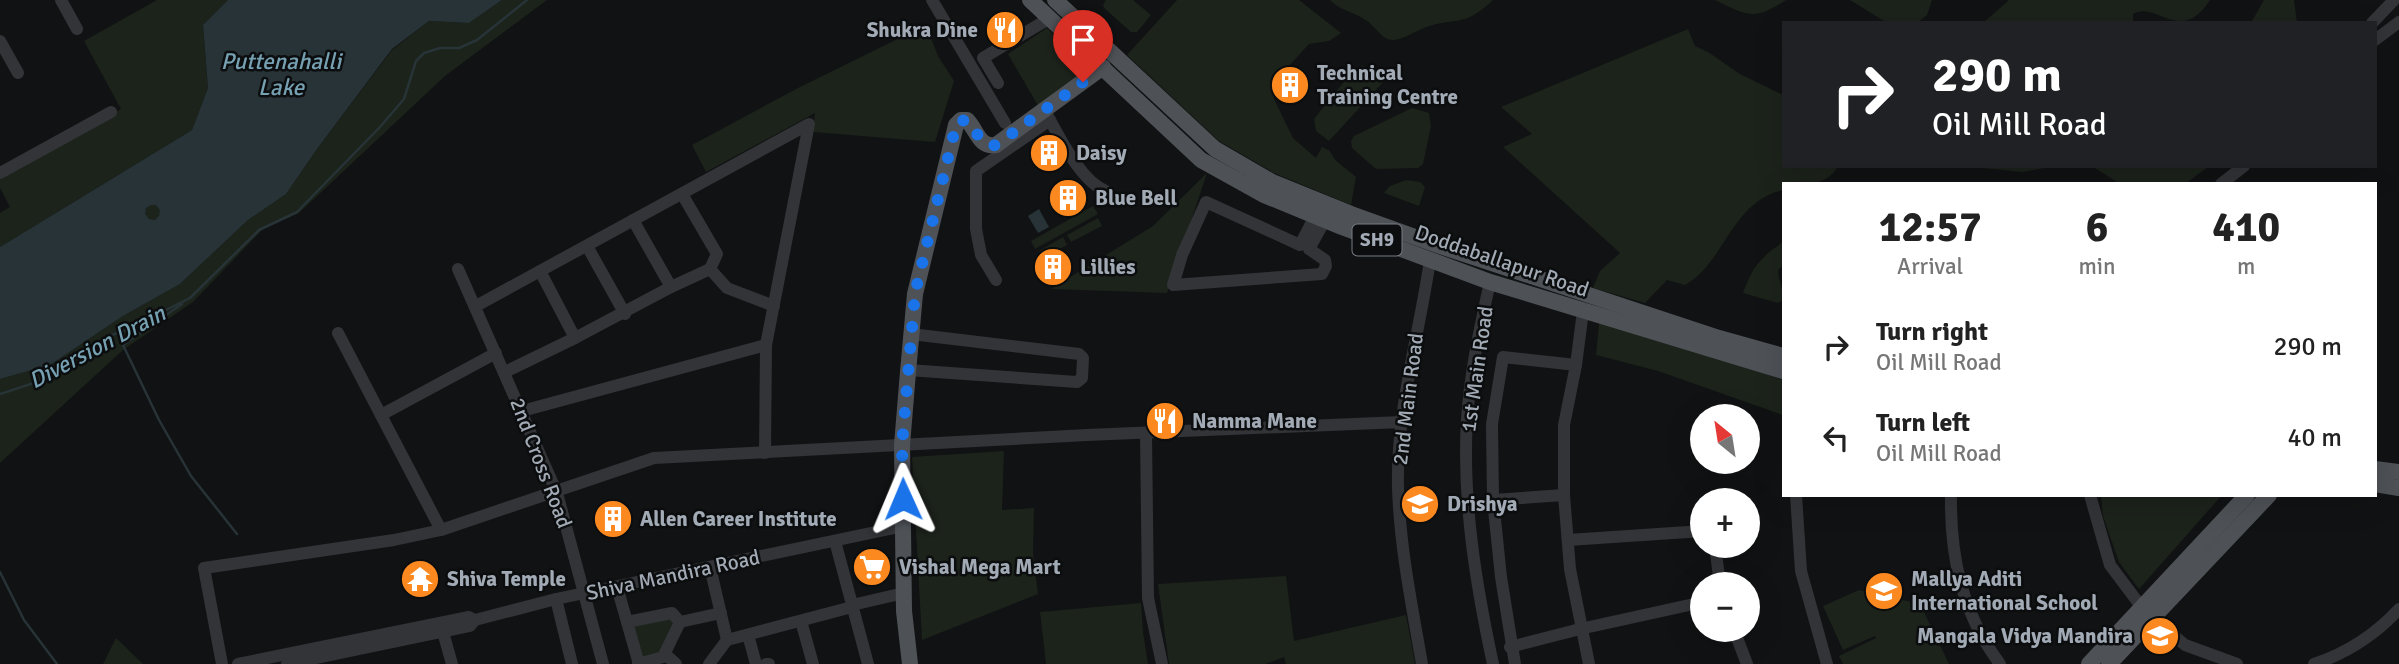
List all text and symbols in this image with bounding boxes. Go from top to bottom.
restaurant icon: Shukra Dine [984,9,1026,51]
pin [1053,10,1113,82]
place label: Shukra Dine [867,17,978,43]
icon: arrive [1064,21,1102,59]
text: 290 m [1932,45,2062,105]
water label: Puttenahalli Lake [221,47,344,102]
icon: right [1817,49,1908,140]
place label: Technical Training Centre [1317,60,1458,110]
building icon: Technical Training Centre [1269,64,1311,106]
text: Oil Mill Road [1932,105,2107,144]
building icon: Daisy [1028,132,1070,174]
place label: Daisy [1076,140,1127,166]
building icon: Blue Bell [1047,177,1089,219]
place label: Blue Bell [1095,185,1177,211]
text: 12:57 [1879,202,1982,253]
text: 6 [2086,202,2108,253]
text: 410 [2212,202,2280,253]
street label: Doddaballapur Road [1412,219,1592,303]
road number: SH9 [1352,224,1402,256]
building icon: Lillies [1032,246,1074,288]
text: Arrival [1897,252,1963,281]
text: min [2078,252,2116,281]
text: m [2237,252,2255,281]
place label: Lillies [1080,254,1136,280]
water label: Diversion Drain [24,298,172,395]
street label: 1st Main Road [1455,304,1499,434]
text: Turn right [1876,316,1988,348]
icon: right [1817,328,1855,366]
street label: 2nd Main Road [1387,331,1429,467]
text: 290 m [2273,331,2342,363]
text: Oil Mill Road [1876,348,2002,377]
street label: 2nd Cross Road [504,394,578,532]
restaurant icon: Namma Mane [1144,400,1186,442]
north arrow [1690,404,1760,474]
map controls [1690,404,1760,642]
text: Turn left [1876,407,1970,439]
place label: Namma Mane [1192,408,1317,434]
icon: left [1817,419,1855,457]
text: 40 m [2287,422,2342,454]
text: Oil Mill Road [1876,439,2002,468]
position arrow [866,462,940,536]
school or university icon: Drishya [1399,483,1441,525]
button: + [1690,488,1760,558]
place label: Drishya [1447,491,1518,517]
building icon: Allen Career Institute [592,498,634,540]
place label: Allen Career Institute [640,506,837,532]
street label: Shiva Mandira Road [584,544,762,606]
supermarket icon: Vishal Mega Mart [851,546,893,588]
place label: Vishal Mega Mart [899,554,1061,580]
temple icon: Shiva Temple [399,558,441,600]
place label: Shiva Temple [447,566,566,592]
place label: Mallya Aditi International School [1911,566,2098,616]
school or university icon: Mallya Aditi International School [1863,570,1905,612]
button: − [1690,572,1760,642]
school or university icon: Mangala Vidya Mandira [2139,615,2181,657]
place label: Mangala Vidya Mandira [1917,623,2133,649]

